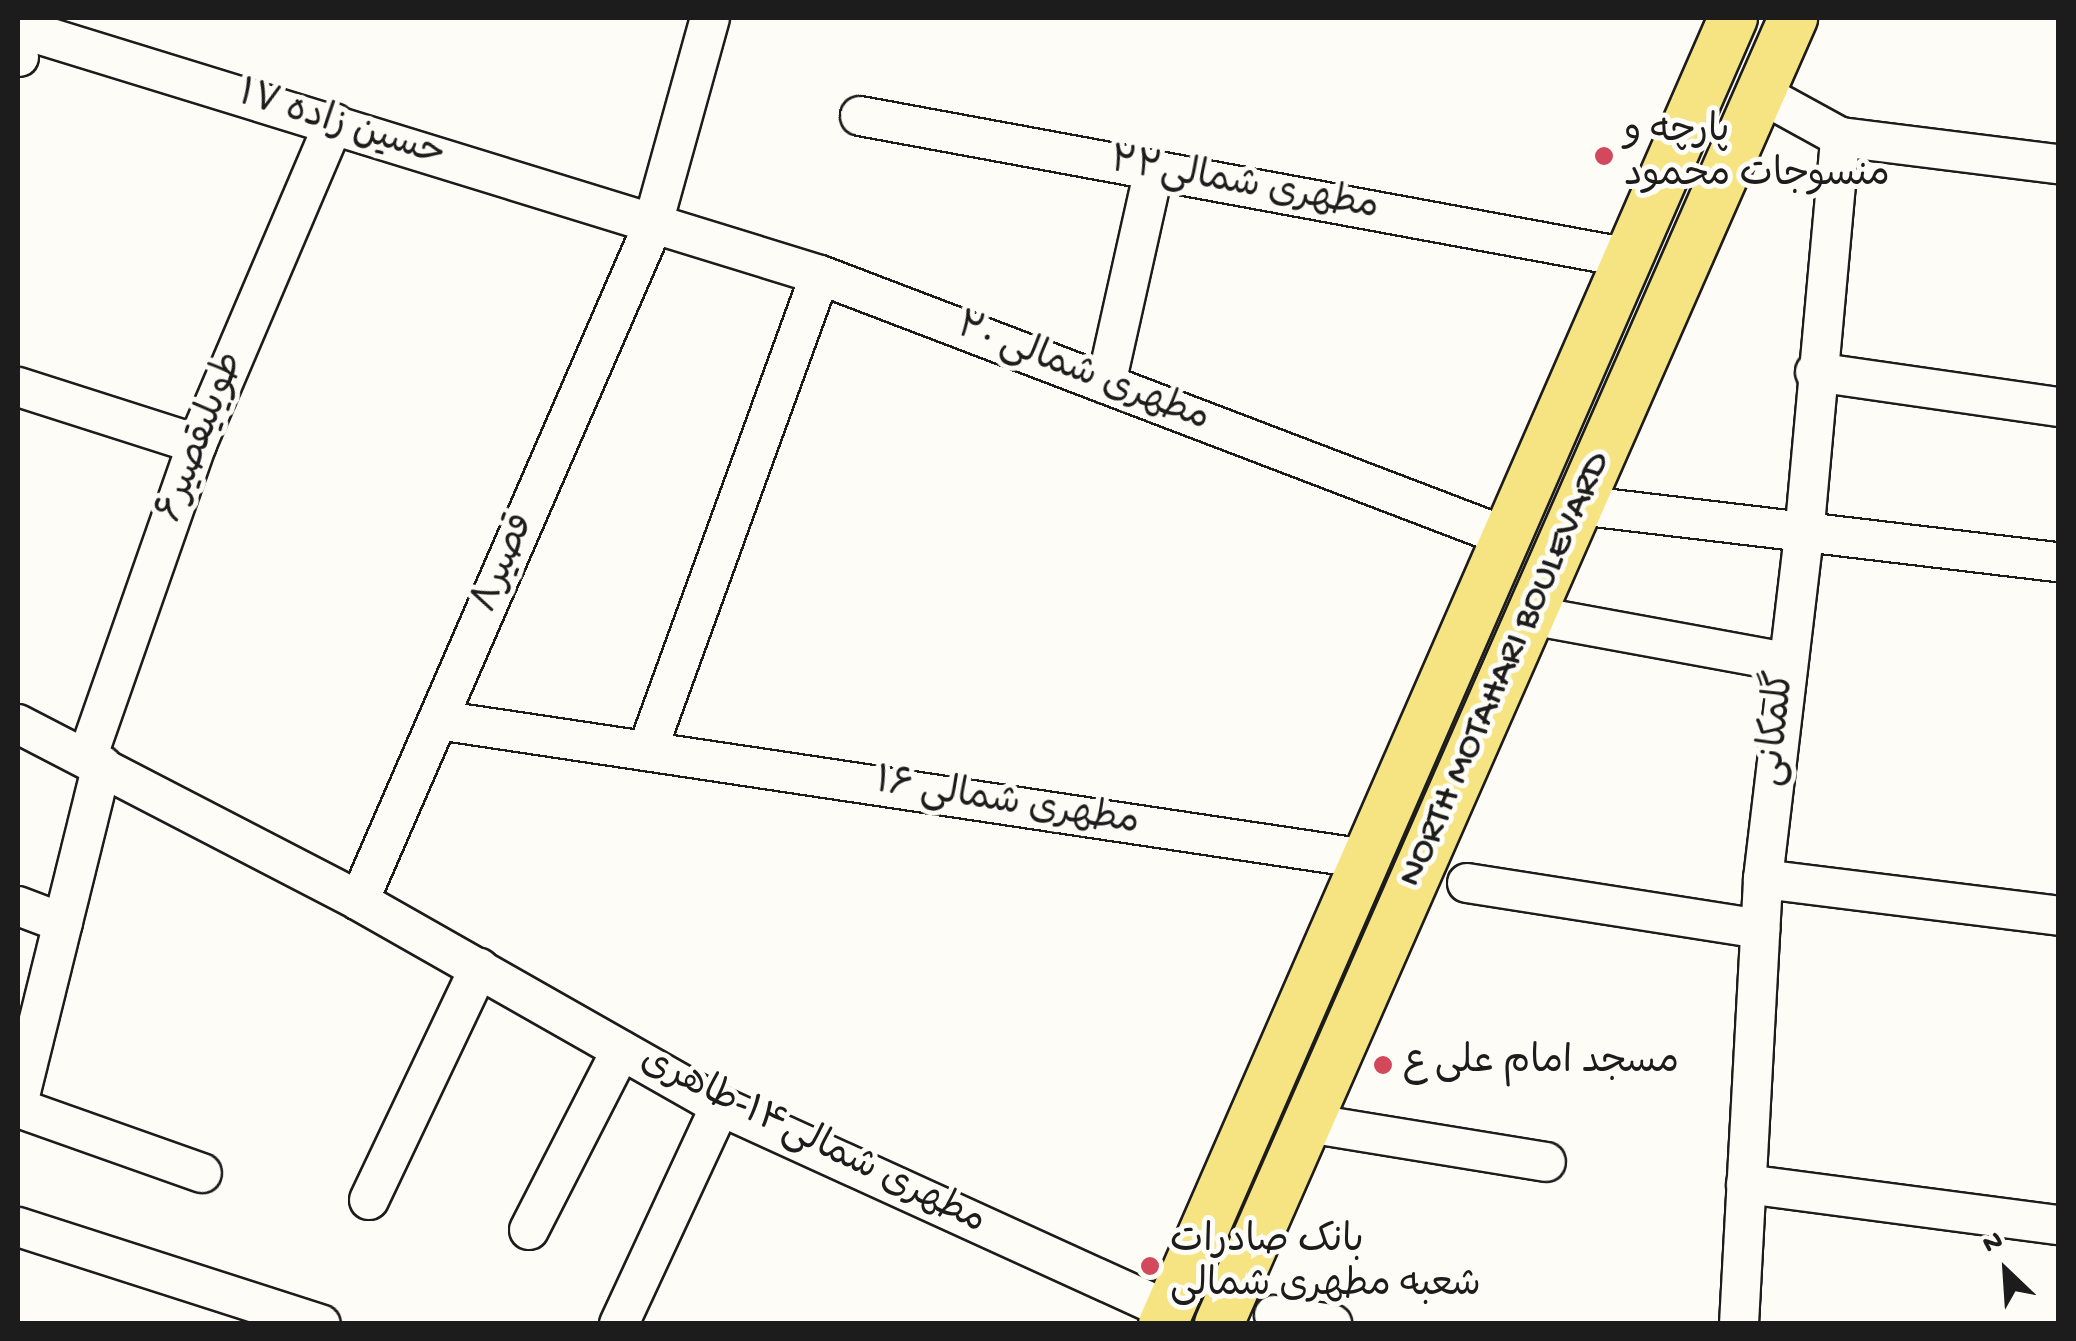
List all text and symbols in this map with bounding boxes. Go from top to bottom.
street label: حسین زاده ۱۷ [232,74,450,180]
place label: پارچه و منسوجات محمود [1624,111,1890,200]
street label: مطهری شمالی۲۲ [1106,141,1382,233]
marker: پارچه و منسوجات محمود [1593,145,1615,167]
street label: مطهری شمالی ۲۰ [949,306,1215,444]
street label: طویلیقصیر۶ [150,346,256,530]
street label: NORTH MOTAHARI BOULEVARD [1389,445,1623,895]
street label: قصیر۸ [465,508,547,620]
street label: گلمکانی [1750,669,1808,789]
street label: مطهری شمالی ۱۶ [872,762,1142,848]
street label: مطهری شمالی۱۴-طاهری [632,1039,992,1247]
place label: مسجد امام علی ع [1403,1042,1679,1088]
marker: مسجد امام علی ع [1372,1054,1394,1076]
place label: بانک صادرات شعبه مطهری شمالی [1170,1221,1481,1310]
north arrow [1956,1221,2056,1321]
text: N [1978,1225,2008,1262]
marker: بانک صادرات شعبه مطهری شمالی [1139,1255,1161,1277]

